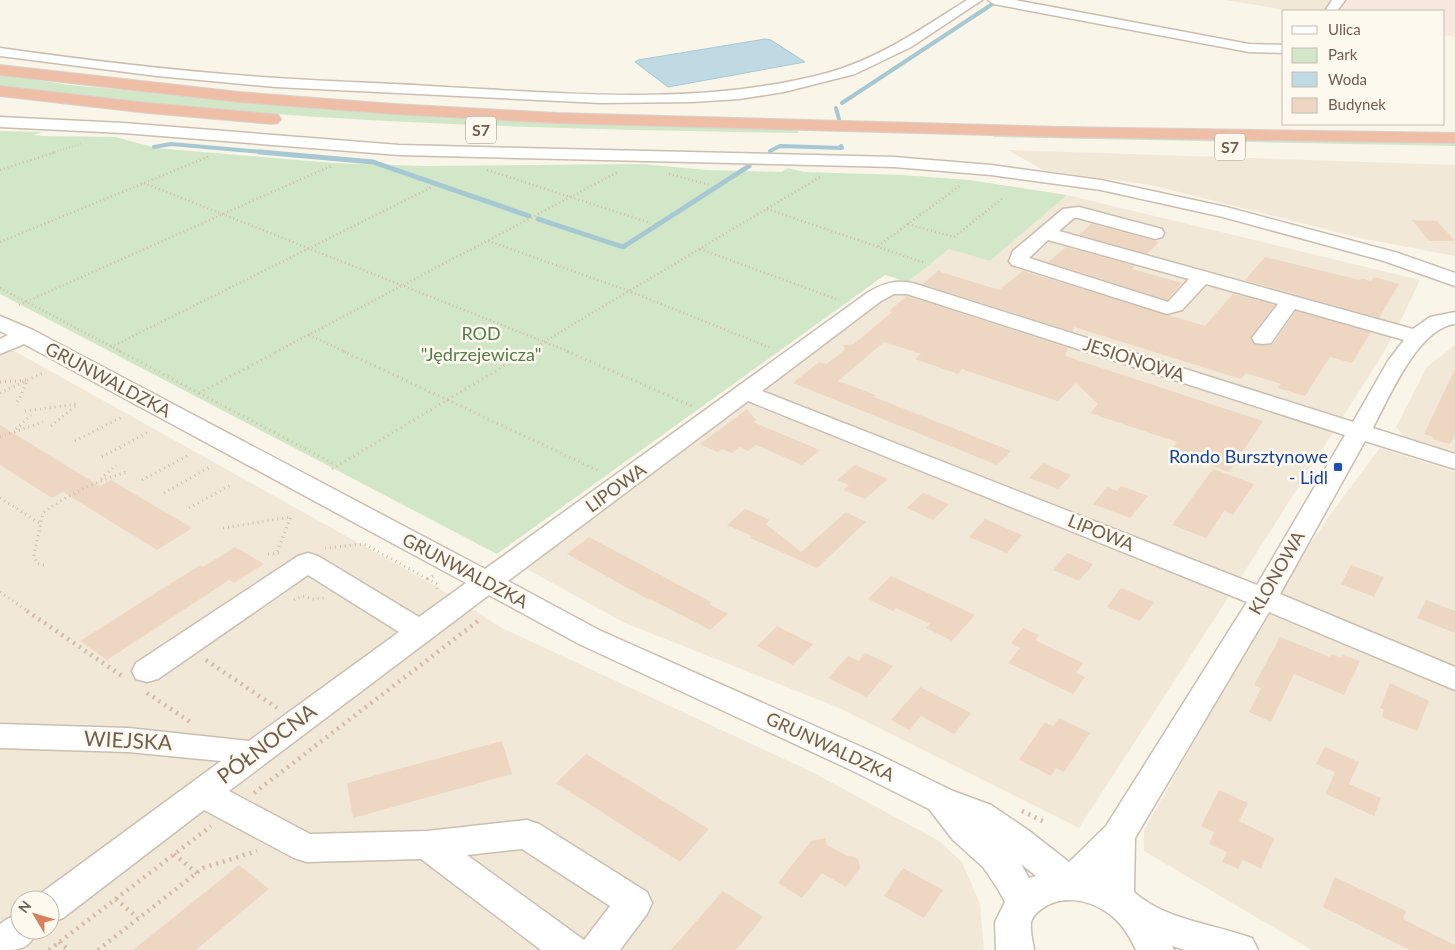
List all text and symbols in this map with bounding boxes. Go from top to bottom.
legend [1282,10,1445,125]
text: Ulica [1328,20,1361,38]
text: Park [1328,45,1358,63]
text: Woda [1328,70,1367,88]
text: Budynek [1328,95,1386,113]
road number: S7 [466,116,496,144]
road number: S7 [1215,134,1245,160]
park label: ROD "Jędrzejewicza" [421,322,541,365]
street label: JESIONOWA [1081,332,1189,386]
street label: GRUNWALDZKA [42,337,176,422]
place label: Rondo Bursztynowe - Lidl [1169,445,1328,488]
street label: LIPOWA [581,457,651,516]
marker: Rondo Bursztynowe - Lidl [1332,461,1344,473]
street label: LIPOWA [1065,509,1138,556]
street label: KLONOWA [1243,526,1309,618]
street label: GRUNWALDZKA [399,528,533,613]
street label: PÓŁNOCNA [212,697,321,788]
street label: GRUNWALDZKA [763,707,899,786]
street label: WIEJSKA [83,725,174,754]
north arrow [10,890,60,940]
text: N [14,897,34,916]

